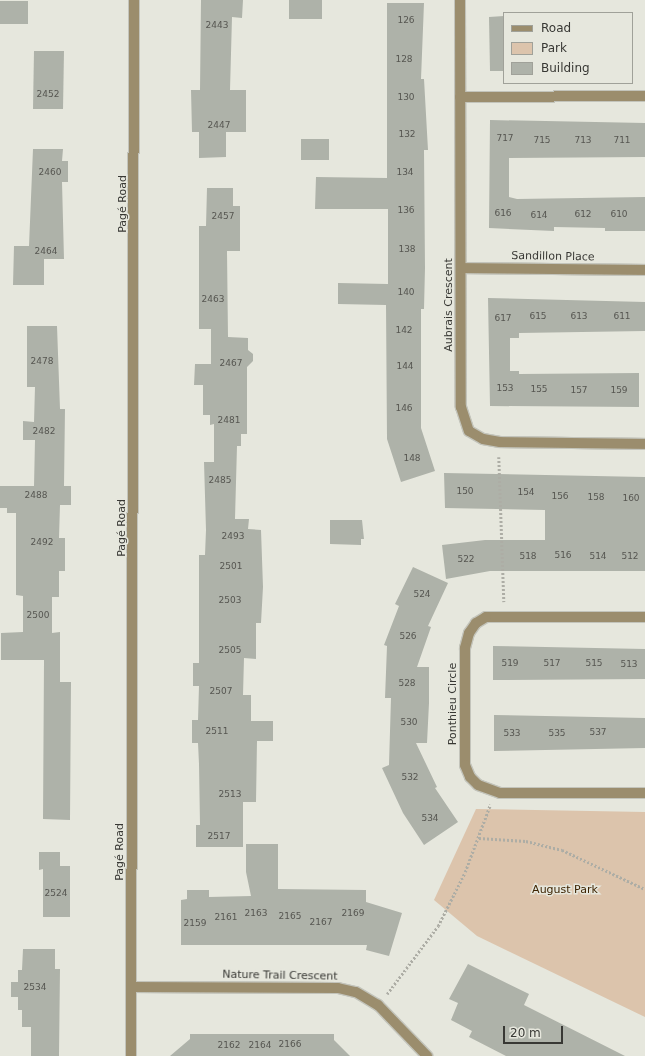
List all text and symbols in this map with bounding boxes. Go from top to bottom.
legend [503,12,633,84]
house number: 126 [397,15,415,25]
house number: 2443 [206,20,228,30]
text: Road [541,21,571,35]
text: Park [541,41,567,55]
house number: 128 [395,54,413,64]
text: Building [541,61,590,75]
house number: 2452 [37,89,59,99]
house number: 130 [397,92,415,102]
house number: 2447 [208,120,230,130]
house number: 132 [398,129,416,139]
house number: 717 [496,133,514,143]
house number: 715 [533,135,551,145]
house number: 713 [574,135,592,145]
house number: 711 [613,135,631,145]
house number: 2460 [39,167,61,177]
house number: 134 [396,167,414,177]
street label: Pagé Road [116,175,130,233]
house number: 136 [397,205,415,215]
house number: 616 [494,208,512,218]
house number: 612 [574,209,592,219]
house number: 610 [610,209,628,219]
house number: 614 [530,210,548,220]
house number: 2457 [212,211,234,221]
house number: 138 [398,244,416,254]
house number: 2464 [35,246,57,256]
street label: Sandillon Place [511,250,595,264]
street label: Aubrais Crescent [442,258,456,352]
house number: 140 [397,287,415,297]
house number: 2463 [202,294,224,304]
house number: 615 [529,311,547,321]
house number: 613 [570,311,588,321]
house number: 611 [613,311,631,321]
house number: 617 [494,313,512,323]
house number: 142 [395,325,413,335]
house number: 2478 [31,356,53,366]
house number: 2467 [220,358,242,368]
house number: 144 [396,361,414,371]
house number: 153 [496,383,514,393]
house number: 155 [530,384,548,394]
house number: 157 [570,385,588,395]
house number: 159 [610,385,628,395]
house number: 146 [395,403,413,413]
house number: 2481 [218,415,240,425]
house number: 2482 [33,426,55,436]
house number: 148 [403,453,421,463]
house number: 2485 [209,475,231,485]
house number: 150 [456,486,474,496]
house number: 154 [517,487,535,497]
house number: 2488 [25,490,47,500]
house number: 156 [551,491,569,501]
house number: 158 [587,492,605,502]
house number: 160 [622,493,640,503]
street label: Pagé Road [115,499,129,557]
house number: 2493 [222,531,244,541]
house number: 2492 [31,537,53,547]
house number: 516 [554,550,572,560]
house number: 518 [519,551,537,561]
house number: 514 [589,551,607,561]
house number: 512 [621,551,639,561]
house number: 522 [457,554,475,564]
house number: 2501 [220,561,242,571]
house number: 524 [413,589,431,599]
house number: 2503 [219,595,241,605]
house number: 2500 [27,610,49,620]
house number: 526 [399,631,417,641]
house number: 2505 [219,645,241,655]
house number: 519 [501,658,519,668]
house number: 517 [543,658,561,668]
house number: 515 [585,658,603,668]
house number: 513 [620,659,638,669]
street label: Ponthieu Circle [446,663,460,745]
house number: 528 [398,678,416,688]
house number: 2507 [210,686,232,696]
house number: 530 [400,717,418,727]
house number: 2511 [206,726,228,736]
house number: 537 [589,727,607,737]
house number: 533 [503,728,521,738]
house number: 535 [548,728,566,738]
house number: 532 [401,772,419,782]
house number: 2513 [219,789,241,799]
house number: 534 [421,813,439,823]
street label: Pagé Road [113,823,127,881]
house number: 2517 [208,831,230,841]
park label: August Park [532,883,598,897]
house number: 2524 [45,888,67,898]
house number: 2163 [245,908,267,918]
house number: 2169 [342,908,364,918]
house number: 2165 [279,911,301,921]
house number: 2161 [215,912,237,922]
house number: 2167 [310,917,332,927]
house number: 2159 [184,918,206,928]
street label: Nature Trail Crescent [222,968,338,984]
house number: 2534 [24,982,46,992]
scale bar [505,1018,565,1044]
text: 20 m [510,1026,541,1040]
house number: 2166 [279,1039,301,1049]
house number: 2162 [218,1040,240,1050]
house number: 2164 [249,1040,271,1050]

